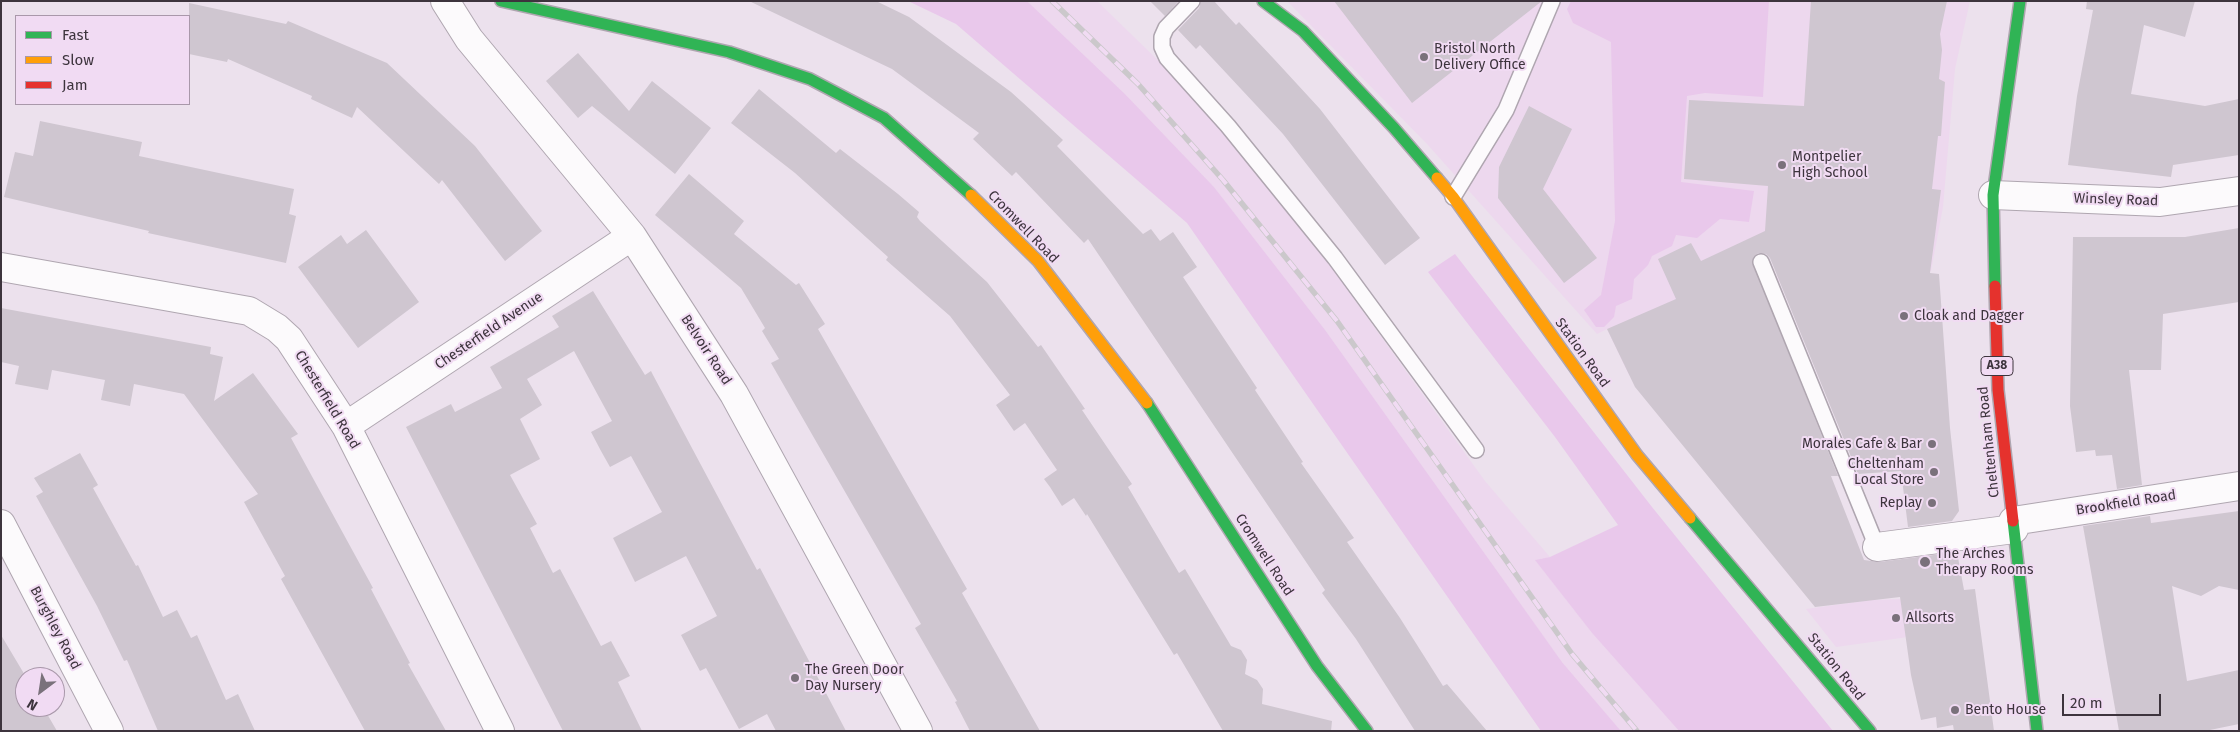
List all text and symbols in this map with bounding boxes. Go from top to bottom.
legend [15,15,190,105]
text: Fast [62,26,89,44]
place label: Bristol North Delivery Office [1434,41,1526,74]
text: Slow [62,51,94,69]
marker: Bristol North Delivery Office [1418,51,1430,63]
text: Jam [62,76,88,94]
place label: Montpelier High School [1792,149,1868,182]
marker: Montpelier High School [1776,159,1788,171]
street label: Cromwell Road [984,187,1062,267]
street label: Winsley Road [2073,190,2159,210]
street label: Chesterfield Avenue [432,289,546,373]
place label: Cloak and Dagger [1914,308,2024,324]
marker: Cloak and Dagger [1898,310,1910,322]
street label: Belvoir Road [677,312,735,388]
street label: Station Road [1551,315,1613,391]
street label: Chesterfield Road [291,348,363,452]
road number: A38 [1981,356,2013,376]
street label: Cheltenham Road [1975,385,2003,499]
place label: Morales Cafe & Bar [1802,436,1922,452]
marker: Morales Cafe & Bar [1926,438,1938,450]
place label: Cheltenham Local Store [1848,456,1924,488]
marker: Cheltenham Local Store [1928,466,1940,478]
street label: Brookfield Road [2075,487,2177,519]
place label: Replay [1879,495,1922,511]
marker: Replay [1926,497,1938,509]
street label: Cromwell Road [1231,511,1297,599]
place label: The Arches Therapy Rooms [1936,546,2034,578]
marker: The Arches Therapy Rooms [1918,555,1932,569]
street label: Burghley Road [26,584,84,672]
place label: Allsorts [1906,610,1954,626]
marker: Allsorts [1890,612,1902,624]
street label: Station Road [1804,630,1868,704]
place label: The Green Door Day Nursery [805,662,904,694]
north arrow [15,667,65,717]
marker: The Green Door Day Nursery [789,672,801,684]
scale bar [2065,684,2164,716]
text: 20 m [2070,694,2103,712]
text: N [24,695,41,714]
place label: Bento House [1965,702,2046,718]
marker: Bento House [1949,704,1961,716]

